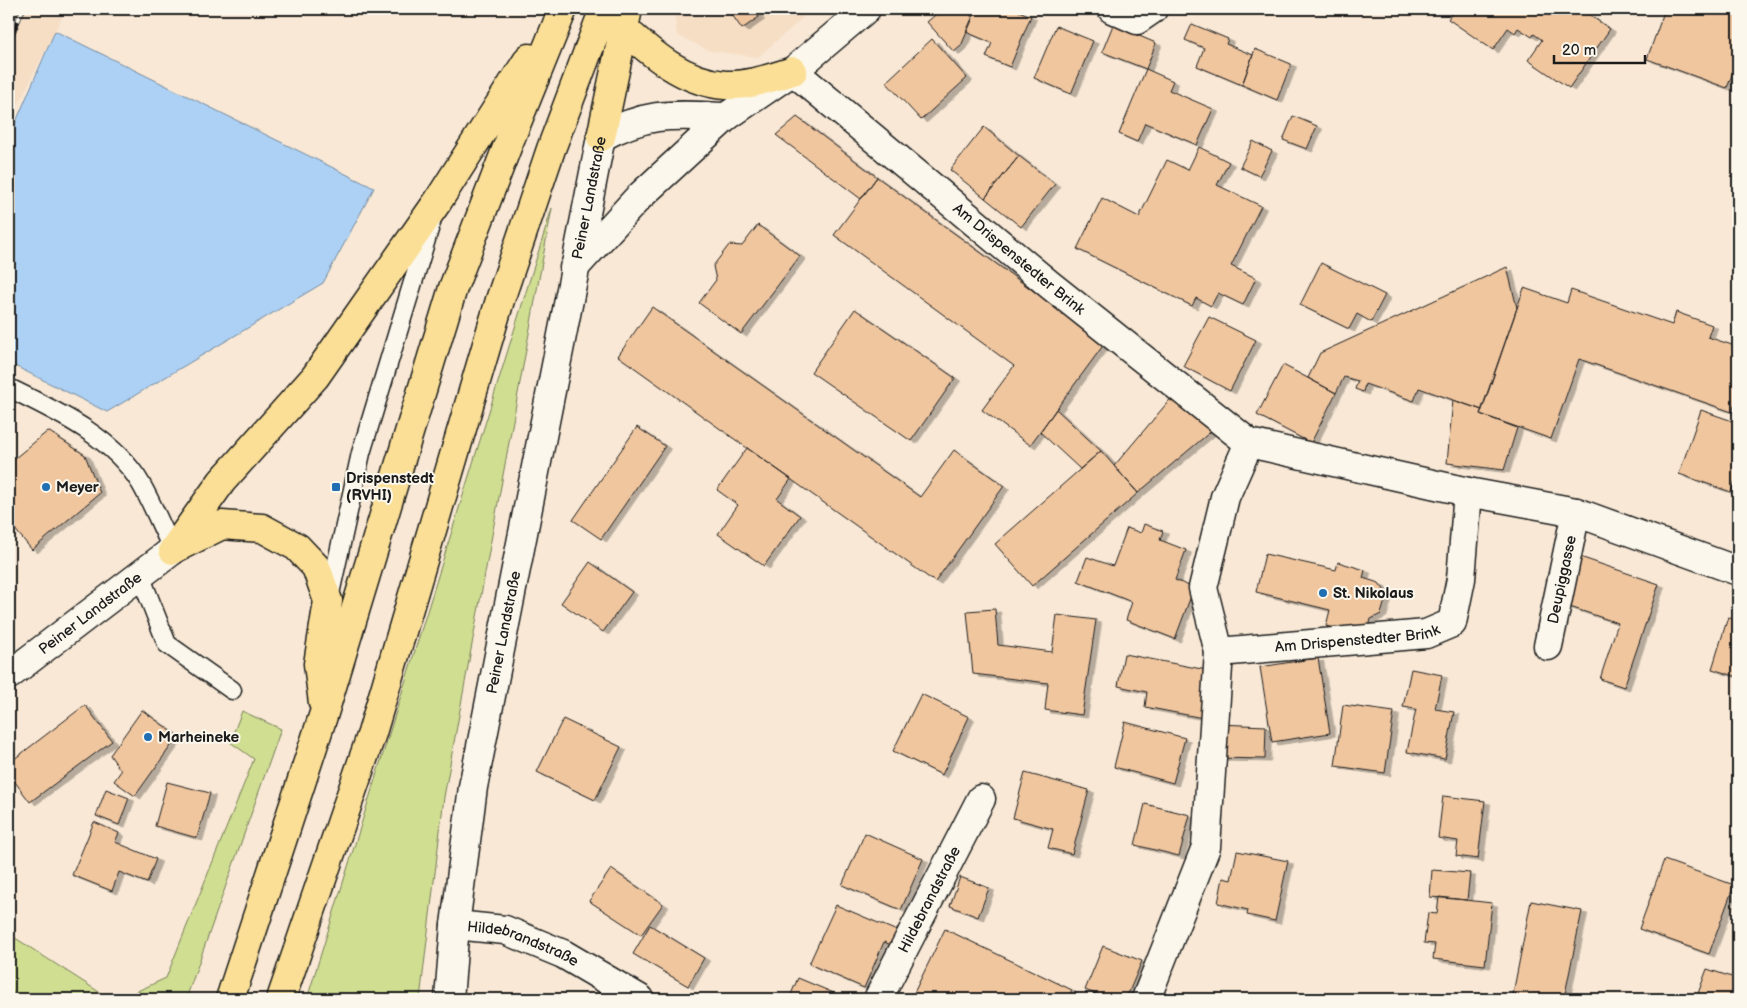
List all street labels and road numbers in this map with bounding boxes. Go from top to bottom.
street label: Peiner Landstraße [568,135,610,261]
street label: Am Drispenstedter Brink [949,199,1090,319]
street label: Deupiggasse [1543,533,1580,625]
street label: Peiner Landstraße [35,568,146,659]
street label: Peiner Landstraße [482,569,525,695]
street label: Am Drispenstedter Brink [1274,620,1443,657]
street label: Hildebrandstraße [894,843,965,956]
street label: Hildebrandstraße [466,917,582,971]

